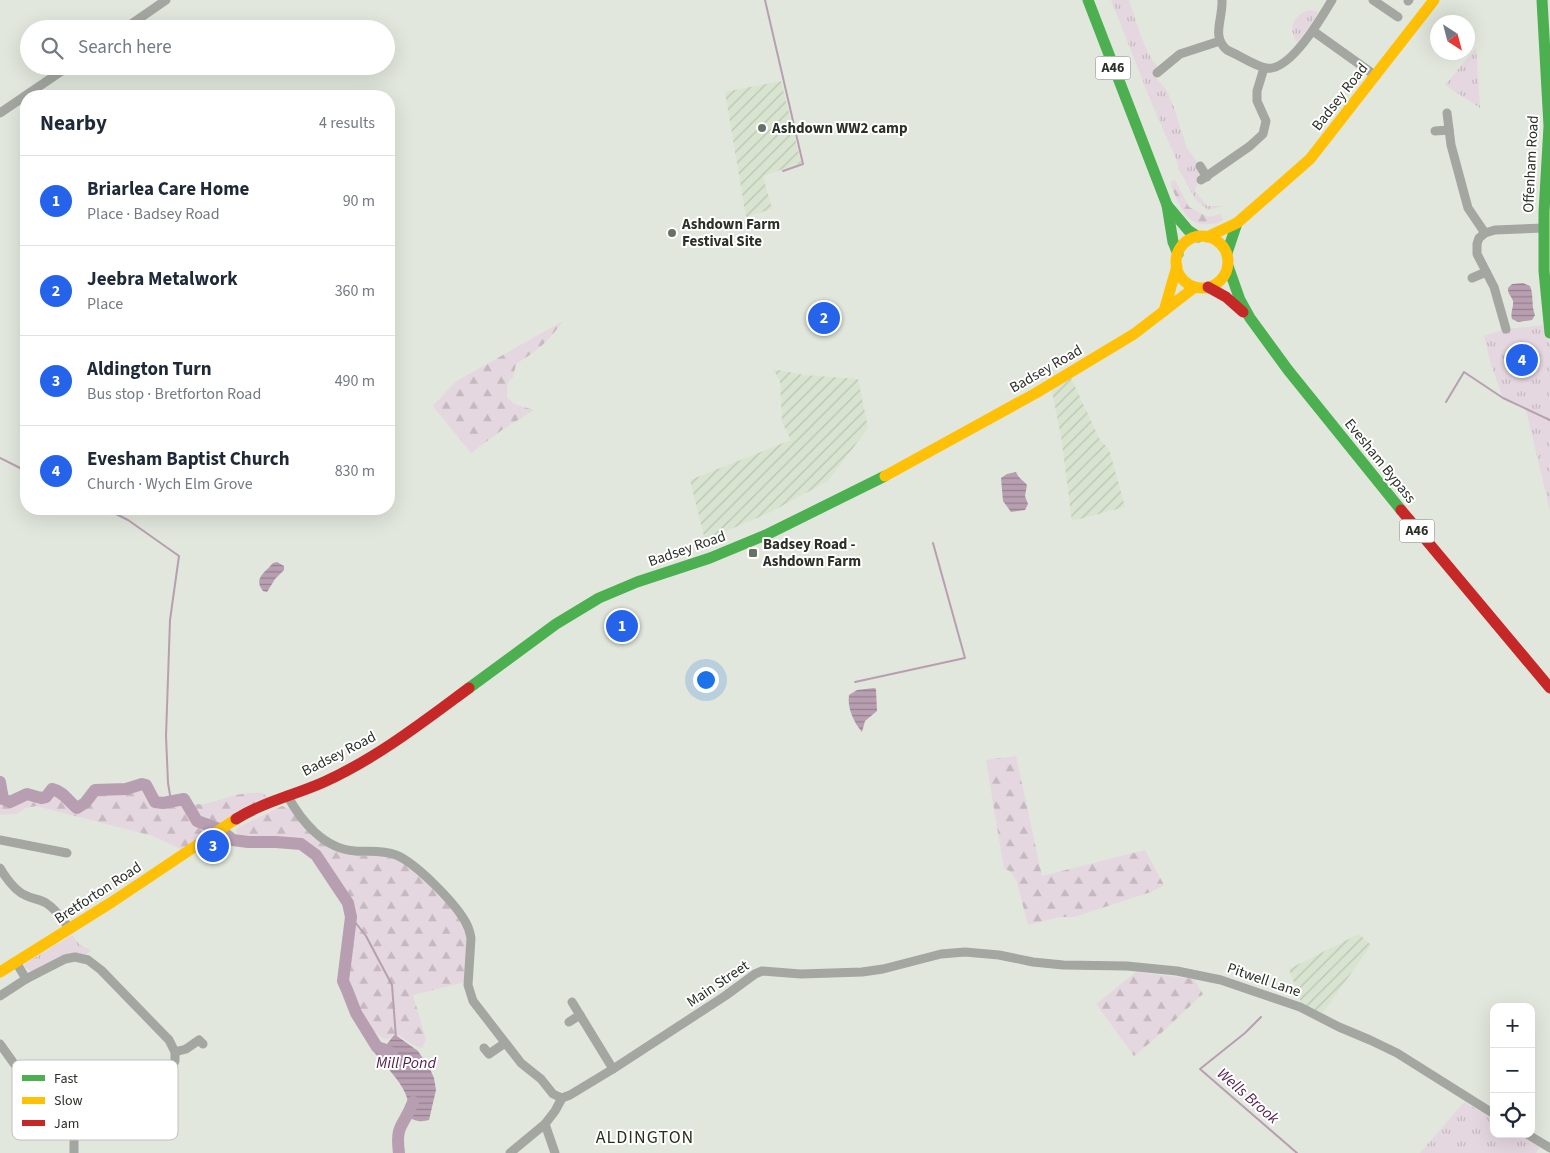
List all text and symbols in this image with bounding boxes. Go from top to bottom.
north arrow [1430,15,1475,60]
search box [20,20,395,75]
icon: search [38,34,66,62]
text: Search here [78,34,172,61]
road number: A46 [1096,56,1130,80]
street label: Badsey Road [1307,59,1373,135]
text: Nearby [40,108,107,138]
text: 4 results [319,112,375,134]
street label: Offenham Road [1518,115,1544,213]
place label: Ashdown WW2 camp [771,118,908,139]
marker: Ashdown WW2 camp [756,122,768,134]
text: Briarlea Care Home [87,176,249,203]
text: 1 [52,190,60,212]
text: 90 m [343,190,375,212]
text: Place · Badsey Road [87,203,220,225]
place label: Ashdown Farm Festival Site [681,214,780,252]
marker: Ashdown Farm Festival Site [666,227,678,239]
text: Jeebra Metalwork [87,266,238,293]
text: 2 [52,280,60,302]
text: 360 m [335,280,375,302]
text: Place [87,293,123,315]
pin: 2 [808,299,840,337]
street label: Badsey Road [1006,340,1086,398]
pin: 4 [1506,341,1538,379]
text: Aldington Turn [87,356,212,383]
text: 3 [52,370,60,392]
text: 490 m [335,370,375,392]
text: Bus stop · Bretforton Road [87,383,261,405]
street label: Evesham Bypass [1339,414,1421,508]
text: Evesham Baptist Church [87,446,290,473]
text: 4 [52,460,60,482]
text: 830 m [335,460,375,482]
text: Church · Wych Elm Grove [87,473,253,495]
road number: A46 [1400,520,1434,542]
street label: Badsey Road [645,526,729,572]
place label: Badsey Road - Ashdown Farm [762,534,861,572]
marker: Badsey Road - Ashdown Farm [747,547,759,559]
pin: 1 [606,607,638,645]
your location [693,667,719,693]
street label: Badsey Road [298,726,380,782]
pin: 3 [197,827,229,865]
street label: Bretforton Road [50,857,146,929]
street label: Main Street [683,955,753,1013]
street label: Pitwell Lane [1224,958,1304,1002]
map controls [1490,1003,1535,1138]
button: + [1490,1003,1535,1048]
button: − [1490,1048,1535,1093]
water label: Mill Pond [376,1052,436,1074]
legend [12,1060,178,1140]
water label: Wells Brook [1212,1063,1284,1129]
text: Fast [54,1069,78,1089]
text: Slow [54,1091,83,1111]
button: locate [1490,1093,1535,1138]
text: Jam [54,1114,79,1134]
district label: ALDINGTON [596,1125,694,1150]

